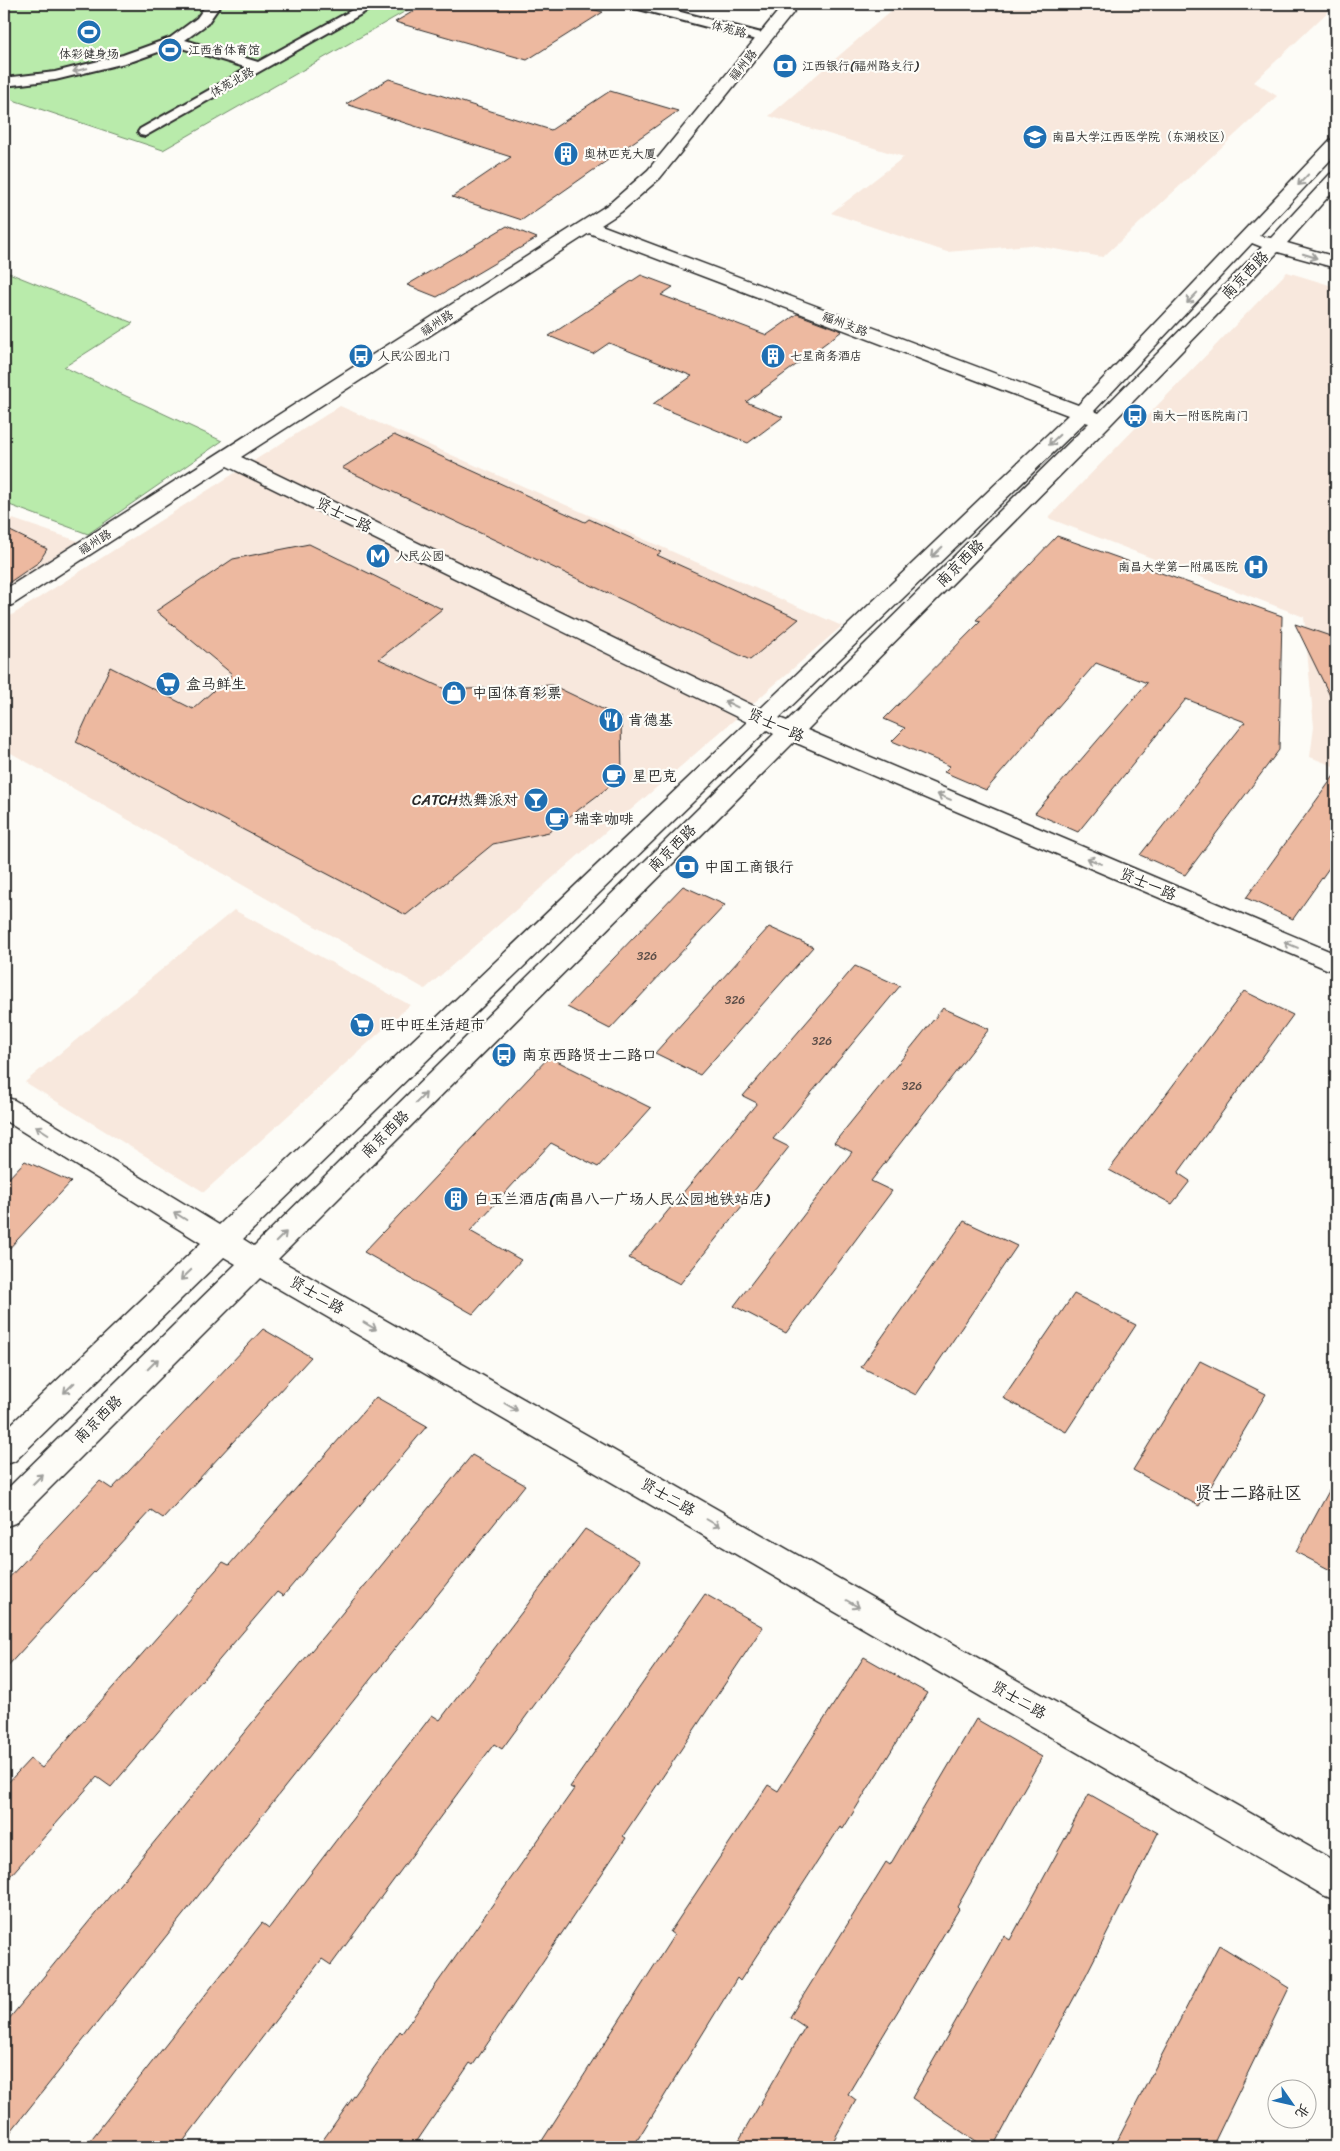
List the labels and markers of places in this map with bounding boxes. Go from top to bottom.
sports icon: 体彩健身场 [76,19,102,45]
sports icon: 江西省体育馆 [157,37,183,63]
place label: 江西省体育馆 [188,39,260,61]
place label: 体彩健身场 [59,43,119,65]
bank icon: 江西银行(福州路支行) [772,53,798,79]
place label: 江西银行(福州路支行) [802,55,919,77]
school or university icon: 南昌大学江西医学院（东湖校区） [1022,124,1048,150]
place label: 南昌大学江西医学院（东湖校区） [1052,126,1232,148]
building icon: 奥林匹克大厦 [553,141,579,167]
place label: 奥林匹克大厦 [584,143,656,165]
bus stop icon: 人民公园北门 [348,343,374,369]
building icon: 七星商务酒店 [760,343,786,369]
place label: 人民公园北门 [378,345,450,367]
place label: 七星商务酒店 [790,345,862,367]
bus stop icon: 南大一附医院南门 [1122,403,1148,429]
place label: 南大一附医院南门 [1152,405,1248,427]
metro station icon: 人民公园 [365,543,391,569]
place label: 人民公园 [396,545,444,567]
hospital icon: 南昌大学第一附属医院 [1243,554,1269,580]
place label: 南昌大学第一附属医院 [1118,556,1238,578]
supermarket icon: 盒马鲜生 [155,671,181,697]
place label: 盒马鲜生 [186,671,246,697]
shop icon: 中国体育彩票 [441,680,467,706]
place label: 中国体育彩票 [472,680,562,706]
restaurant icon: 肯德基 [598,707,624,733]
place label: 肯德基 [628,707,673,733]
cafe icon: 星巴克 [601,763,627,789]
place label: 星巴克 [632,763,677,789]
place label: CATCH热舞派对 [412,787,518,813]
bar icon: CATCH热舞派对 [523,787,549,813]
cafe icon: 瑞幸咖啡 [544,806,570,832]
place label: 瑞幸咖啡 [574,806,634,832]
bank icon: 中国工商银行 [674,854,700,880]
place label: 中国工商银行 [704,854,794,880]
supermarket icon: 旺中旺生活超市 [349,1012,375,1038]
place label: 旺中旺生活超市 [380,1012,485,1038]
bus stop icon: 南京西路贤士二路口 [491,1042,517,1068]
place label: 南京西路贤士二路口 [522,1042,657,1068]
building icon: 白玉兰酒店(南昌八一广场人民公园地铁站店) [443,1186,469,1212]
place label: 白玉兰酒店(南昌八一广场人民公园地铁站店) [474,1186,770,1212]

